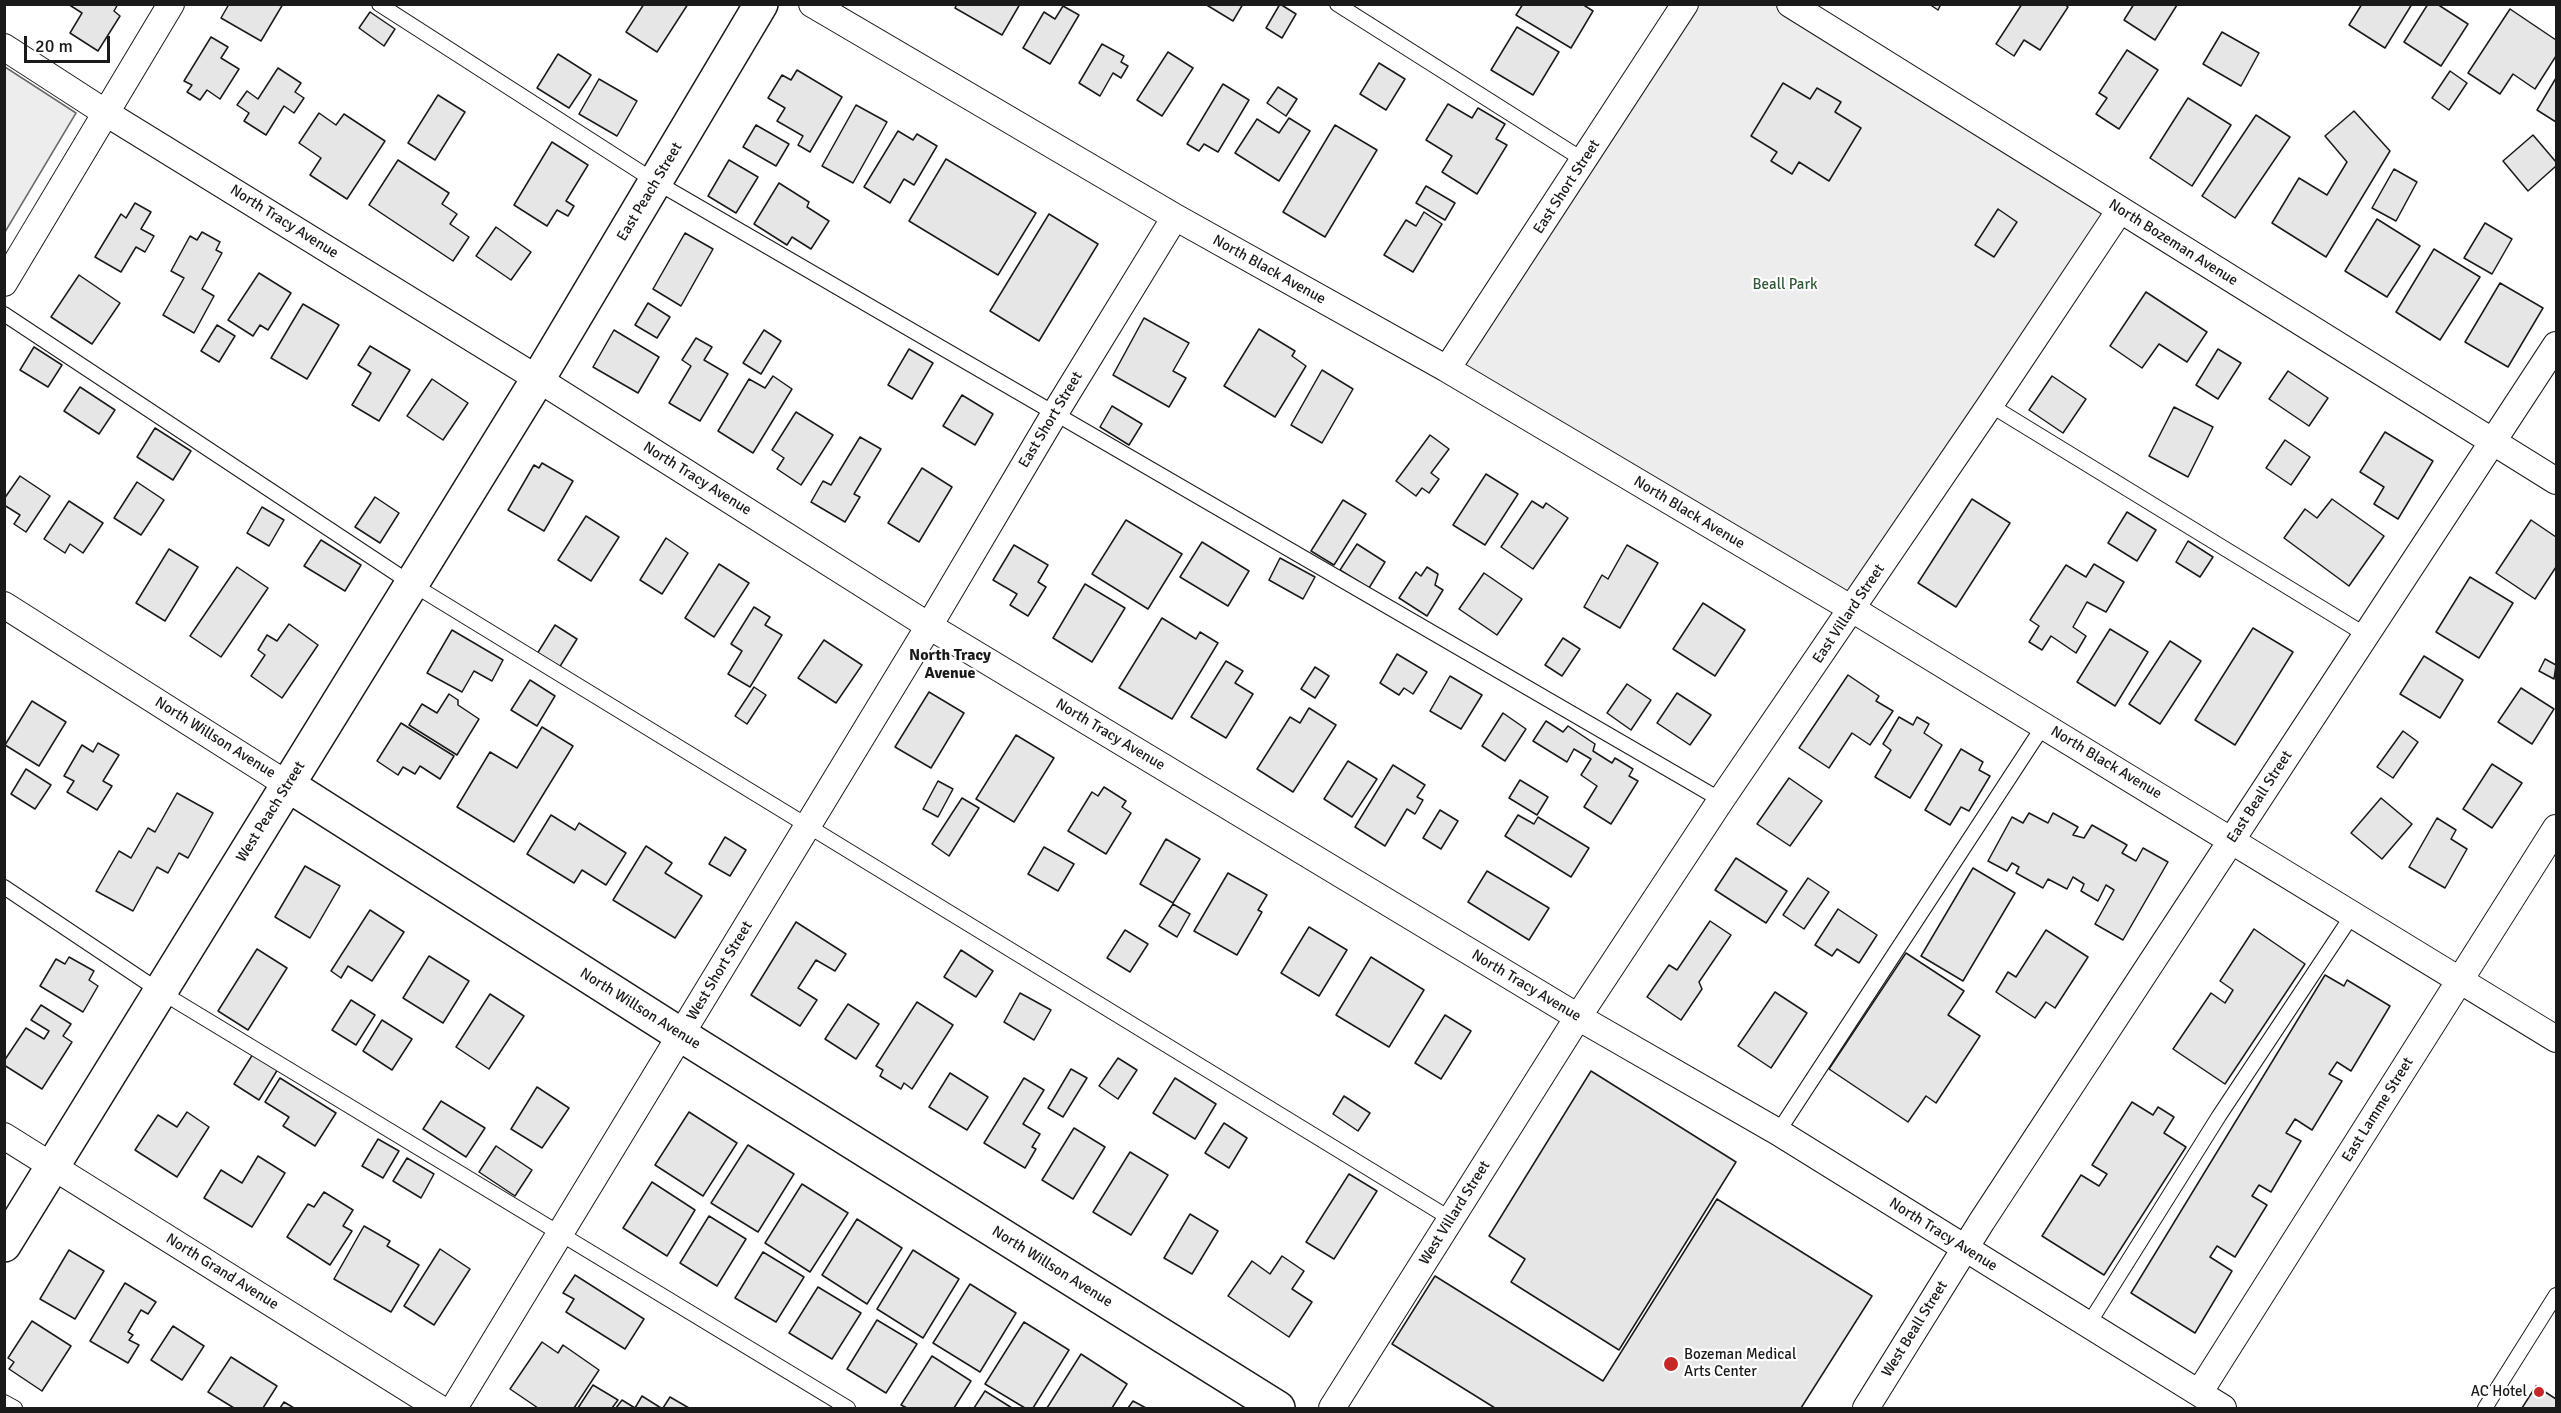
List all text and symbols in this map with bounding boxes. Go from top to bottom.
scale bar [27,24,112,62]
text: 20 m [35,35,73,57]
street label: East Short Street [1530,136,1604,238]
street label: East Peach Street [613,139,687,245]
street label: North Tracy Avenue [226,181,342,263]
street label: North Bozeman Avenue [2105,196,2241,290]
street label: North Black Avenue [1209,231,1329,309]
park label: Beall Park [1753,276,1817,294]
street label: East Short Street [1015,369,1087,471]
street label: North Tracy Avenue [639,438,755,520]
street label: North Black Avenue [1630,473,1748,553]
street label: East Villard Street [1809,561,1889,667]
district label: North Tracy Avenue [909,646,991,684]
street label: North Willson Avenue [151,694,279,782]
street label: North Tracy Avenue [1052,695,1168,775]
street label: North Black Avenue [2047,723,2165,803]
street label: East Beall Street [2224,748,2296,846]
street label: West Peach Street [233,758,309,866]
street label: West Short Street [683,918,757,1024]
street label: North Tracy Avenue [1468,946,1584,1026]
street label: North Willson Avenue [576,965,704,1053]
street label: East Lamme Street [2339,1054,2417,1166]
street label: West Villard Street [1416,1158,1494,1268]
street label: North Tracy Avenue [1885,1194,2001,1276]
street label: North Willson Avenue [988,1223,1116,1311]
street label: North Grand Avenue [162,1230,282,1314]
street label: West Beall Street [1878,1278,1952,1380]
place label: Bozeman Medical Arts Center [1684,1346,1796,1381]
marker: Bozeman Medical Arts Center [1662,1355,1680,1373]
place label: AC Hotel [2471,1383,2527,1401]
marker: AC Hotel [2532,1385,2546,1399]

